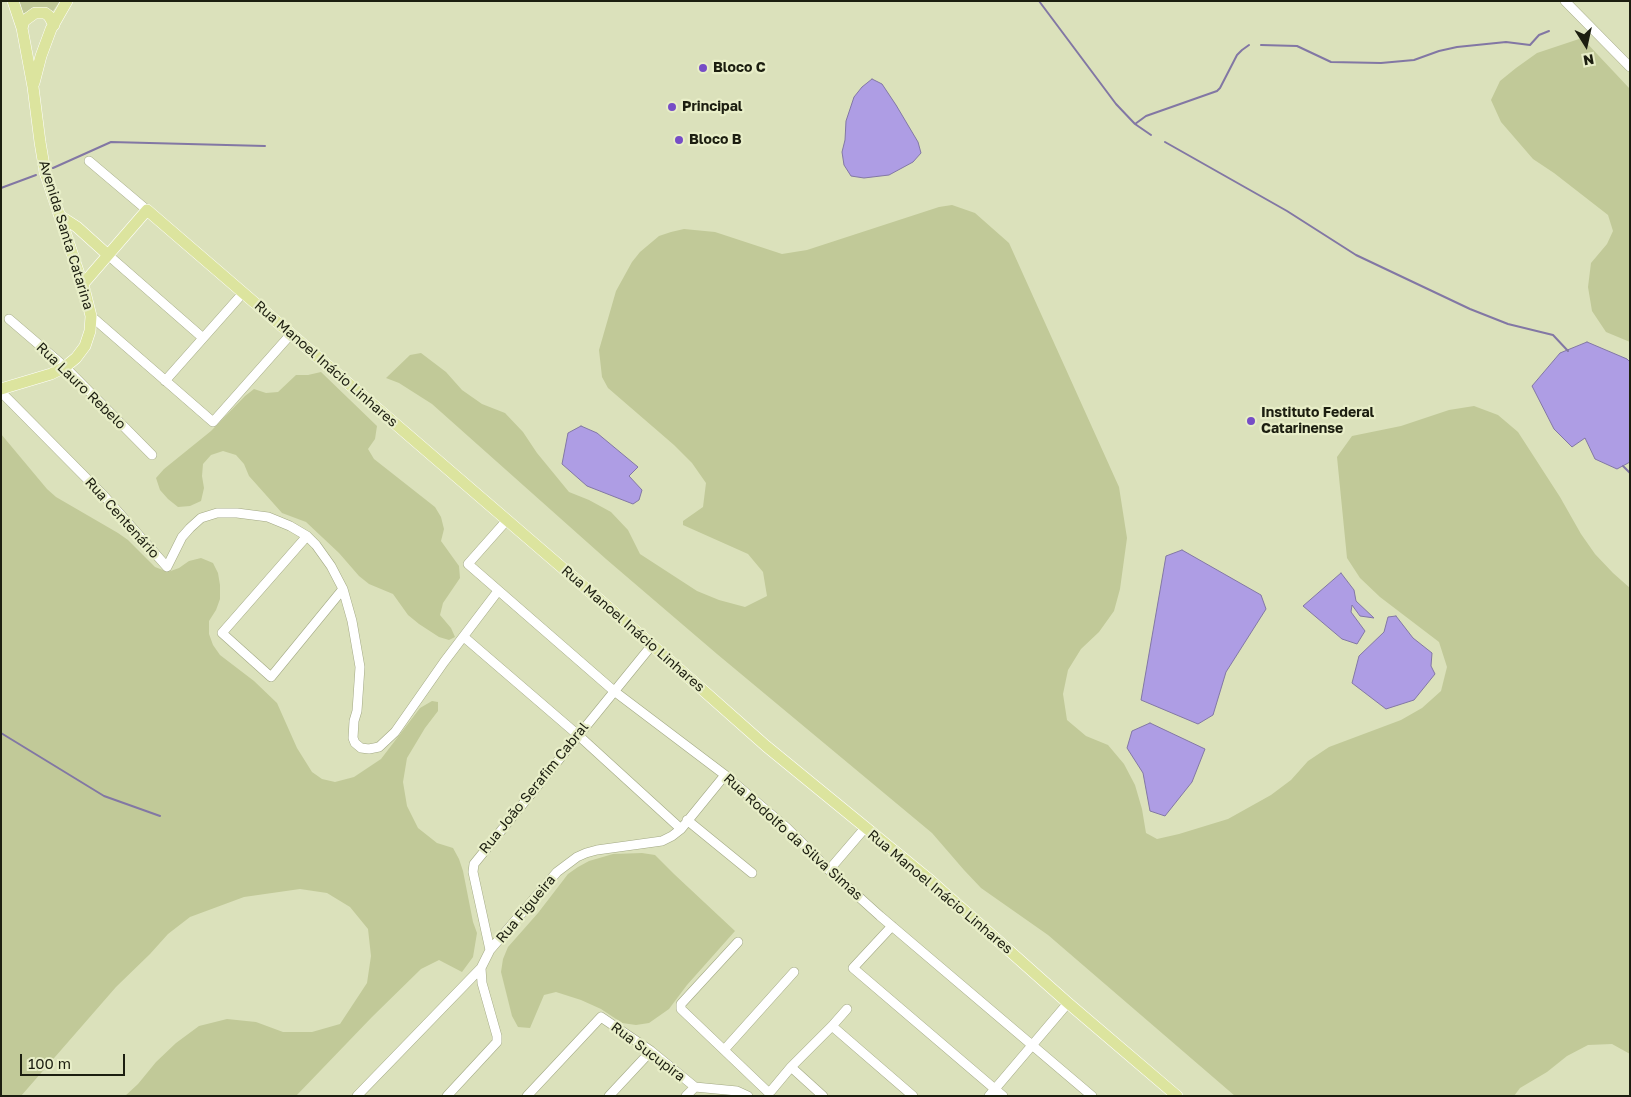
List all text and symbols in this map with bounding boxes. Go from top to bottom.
north arrow [1561,20,1611,70]
text: N [1582,51,1595,70]
place label: Bloco C [713,60,766,76]
marker: Bloco C [697,62,709,74]
place label: Principal [682,99,742,115]
marker: Principal [666,101,678,113]
place label: Bloco B [689,132,742,148]
marker: Bloco B [673,134,685,146]
street label: Avenida Santa Catarina [35,158,97,312]
street label: Rua Manoel Inácio Linhares [251,297,401,431]
street label: Rua Lauro Rebelo [33,339,129,433]
place label: Instituto Federal Catarinense [1261,405,1374,438]
marker: Instituto Federal Catarinense [1245,415,1257,427]
street label: Rua Centenário [81,474,163,562]
street label: Rua Manoel Inácio Linhares [558,562,708,696]
street label: Rua João Serafim Cabral [476,719,592,857]
street label: Rua Rodolfo da Silva Simas [720,770,866,904]
street label: Rua Manoel Inácio Linhares [864,826,1016,958]
street label: Rua Figueira [493,872,559,946]
street label: Rua Sucupira [608,1019,688,1085]
scale bar [22,1044,128,1076]
text: 100 m [28,1054,71,1072]

